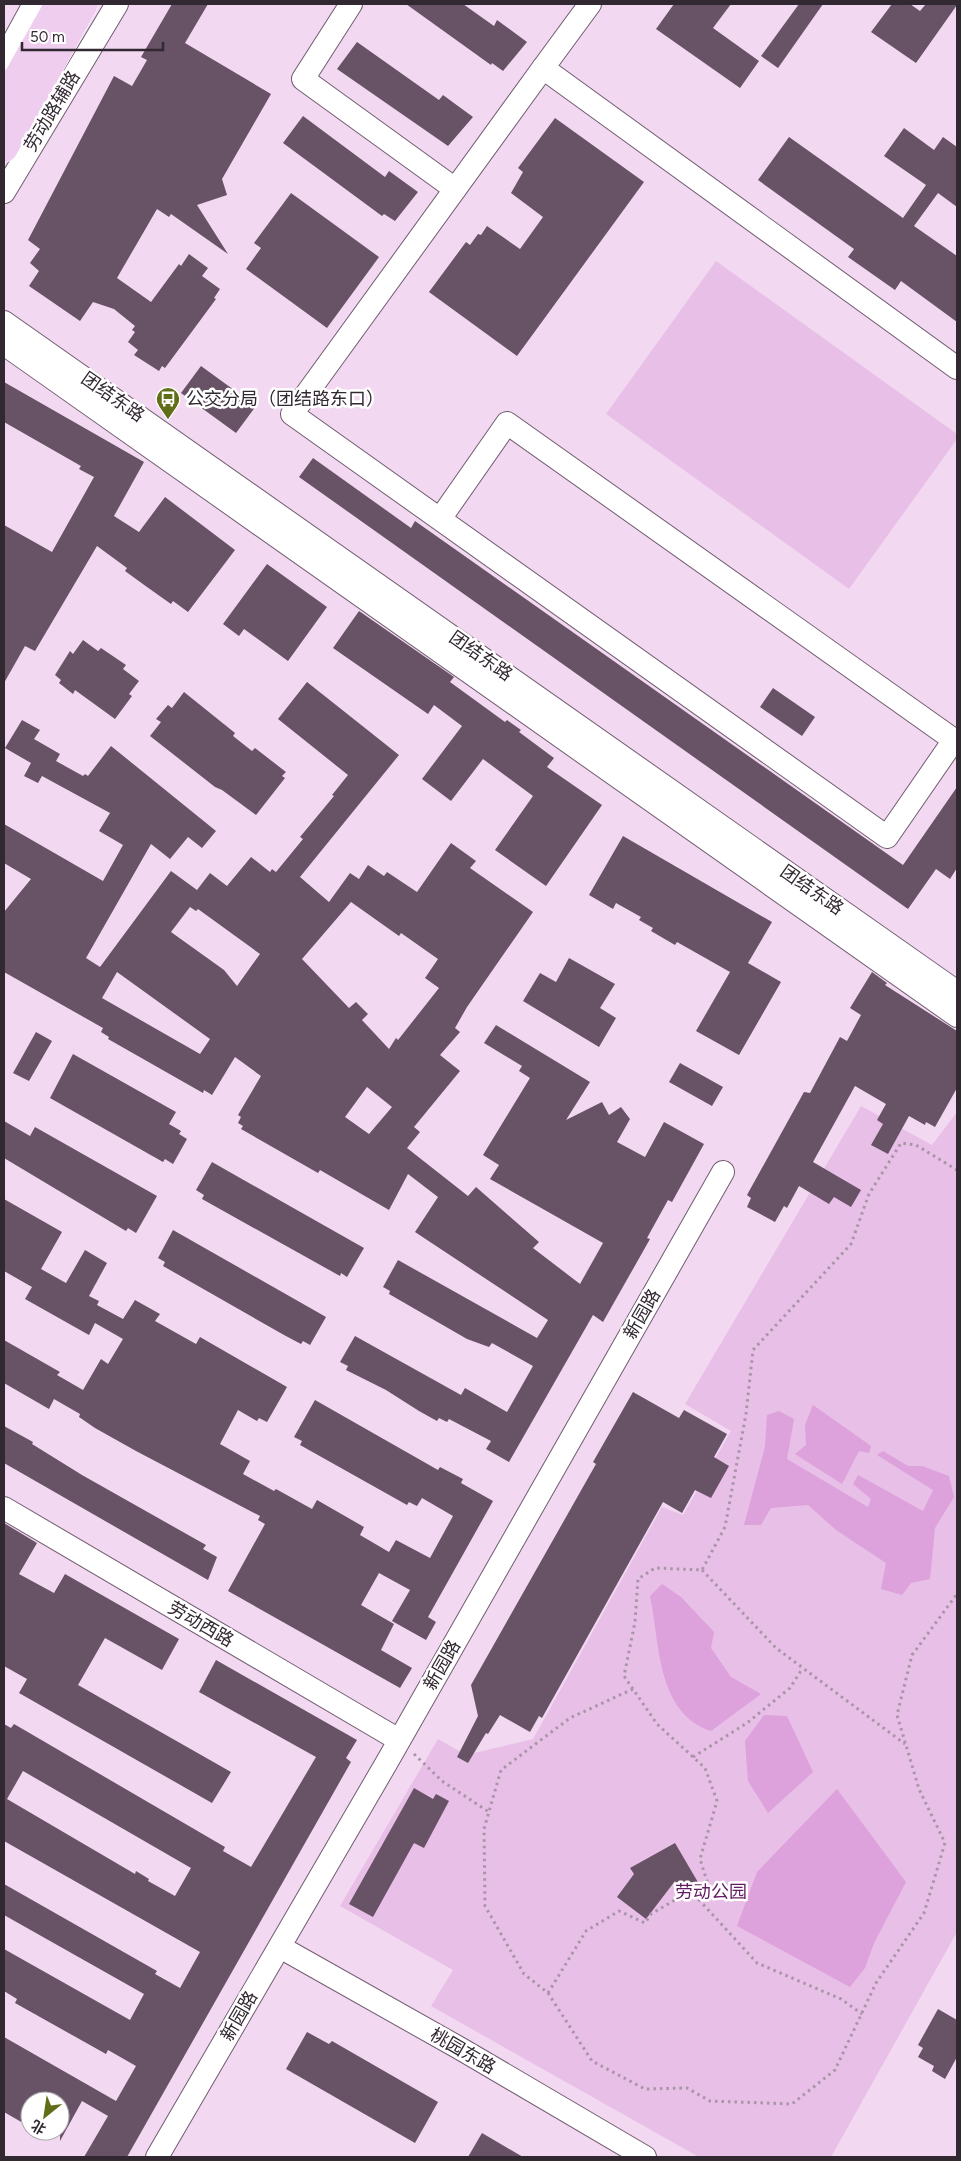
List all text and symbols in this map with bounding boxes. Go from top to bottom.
scale bar [22,20,164,52]
text: 50 m [30,28,65,46]
street label: 劳动路辅路 [19,67,85,155]
street label: 团结东路 [77,367,149,427]
bus stop icon: 公交分局（团结路东口） [155,386,181,420]
place label: 公交分局（团结路东口） [186,388,384,410]
street label: 团结东路 [445,626,517,686]
street label: 团结东路 [776,860,848,920]
street label: 新园路 [619,1285,665,1343]
street label: 劳动西路 [164,1596,238,1652]
street label: 新园路 [419,1636,465,1694]
park label: 劳动公园 [675,1881,747,1903]
street label: 新园路 [216,1987,262,2045]
street label: 桃园东路 [426,2023,500,2079]
north arrow [20,2091,70,2141]
text: 北 [28,2116,49,2138]

